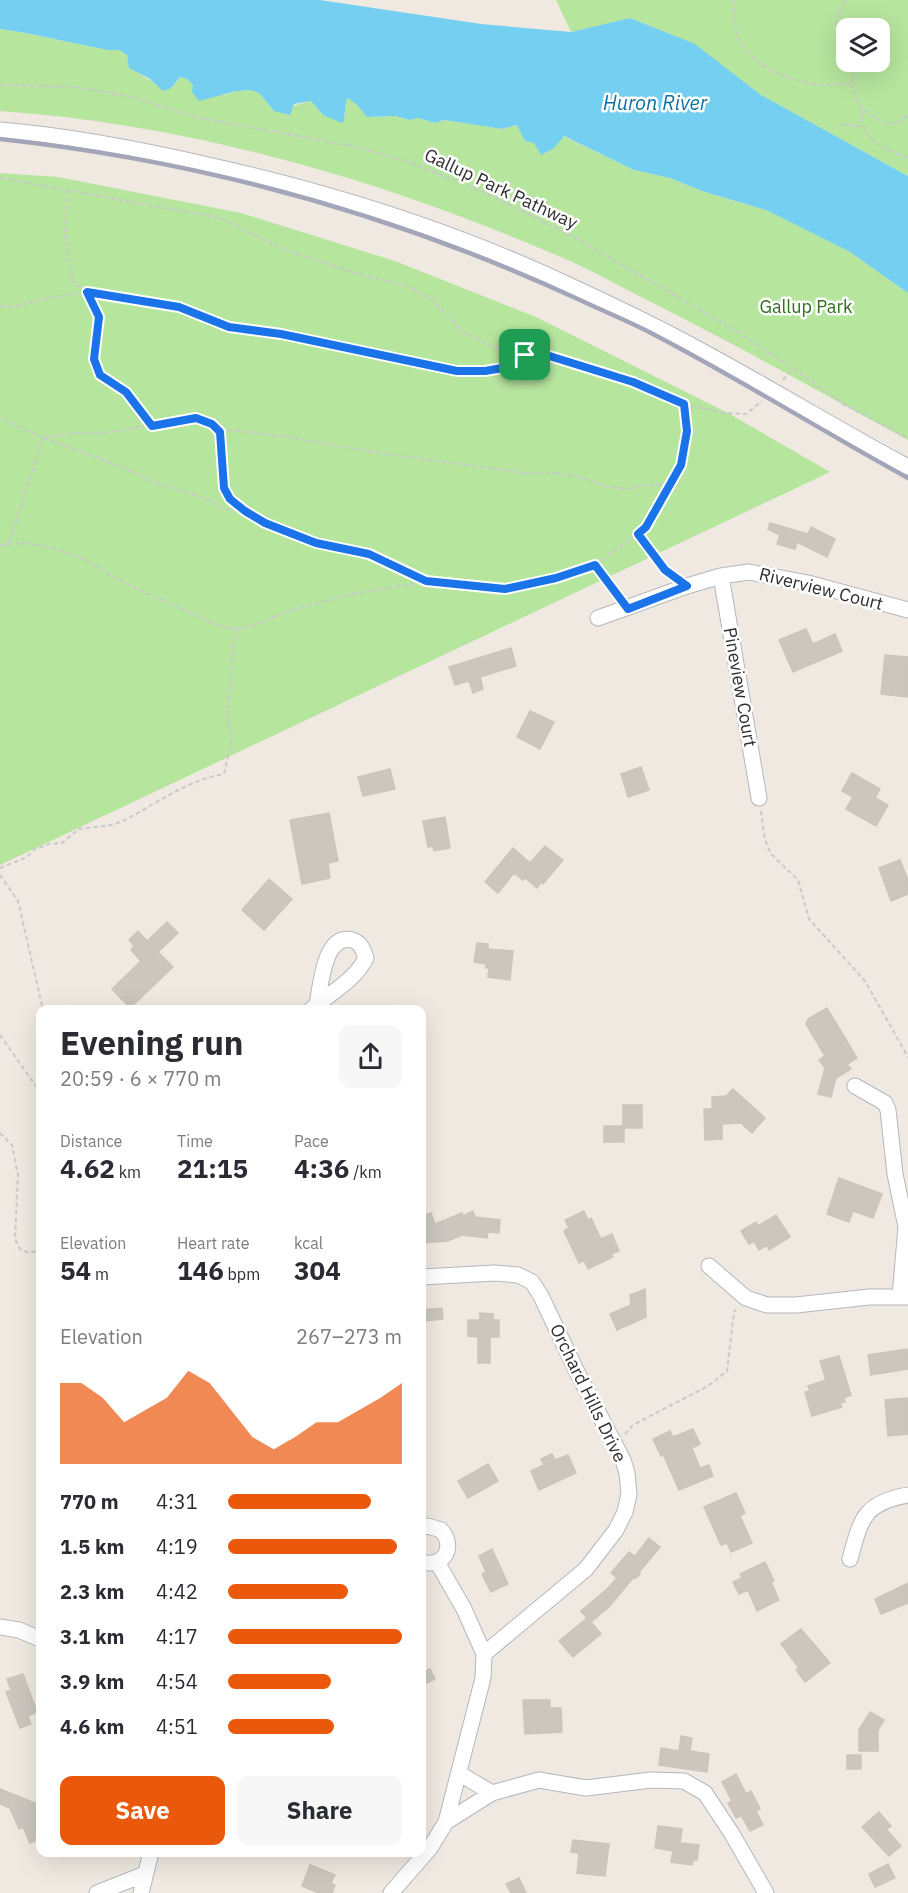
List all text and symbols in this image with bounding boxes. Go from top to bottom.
map controls [836,18,890,72]
button: layers [836,18,890,72]
water label: Huron River [603,89,708,116]
street label: Gallup Park Pathway [421,143,581,234]
park label: Gallup Park [759,295,853,318]
pin [499,329,550,380]
icon: arrive [508,338,541,371]
street label: Riverview Court [757,562,886,615]
street label: Pineview Court [719,625,762,749]
text: Evening run [60,1021,244,1064]
button: share [339,1025,402,1088]
text: 20:59 · 6 × 770 m [60,1065,221,1092]
text: Distance [60,1131,122,1151]
text: Time [177,1131,213,1151]
text: Pace [294,1131,329,1151]
text: 4.62 [60,1151,115,1185]
text: 21:15 [177,1151,248,1185]
text: 4:36 [294,1151,349,1185]
text: km [115,1162,141,1182]
text: /km [349,1162,382,1182]
text: Elevation [60,1233,126,1253]
text: Heart rate [177,1233,250,1253]
text: kcal [294,1233,323,1253]
text: 54 [60,1253,91,1287]
text: 146 [177,1253,224,1287]
text: 304 [294,1253,341,1287]
text: m [91,1264,109,1284]
text: bpm [224,1264,260,1284]
street label: Orchard Hills Drive [545,1320,632,1466]
text: Elevation [60,1323,143,1350]
text: 267–273 m [296,1323,402,1350]
text: 770 m [60,1488,119,1515]
text: 4:31 [156,1488,198,1515]
text: 1.5 km [60,1533,124,1560]
text: 4:19 [156,1533,198,1560]
text: 2.3 km [60,1578,124,1605]
text: 4:42 [156,1578,198,1605]
text: 3.1 km [60,1623,124,1650]
text: 4:17 [156,1623,198,1650]
text: 3.9 km [60,1668,124,1695]
text: 4:54 [156,1668,198,1695]
text: 4.6 km [60,1713,124,1740]
text: 4:51 [156,1713,198,1740]
button: Save [60,1776,225,1845]
button: Share [237,1776,402,1845]

